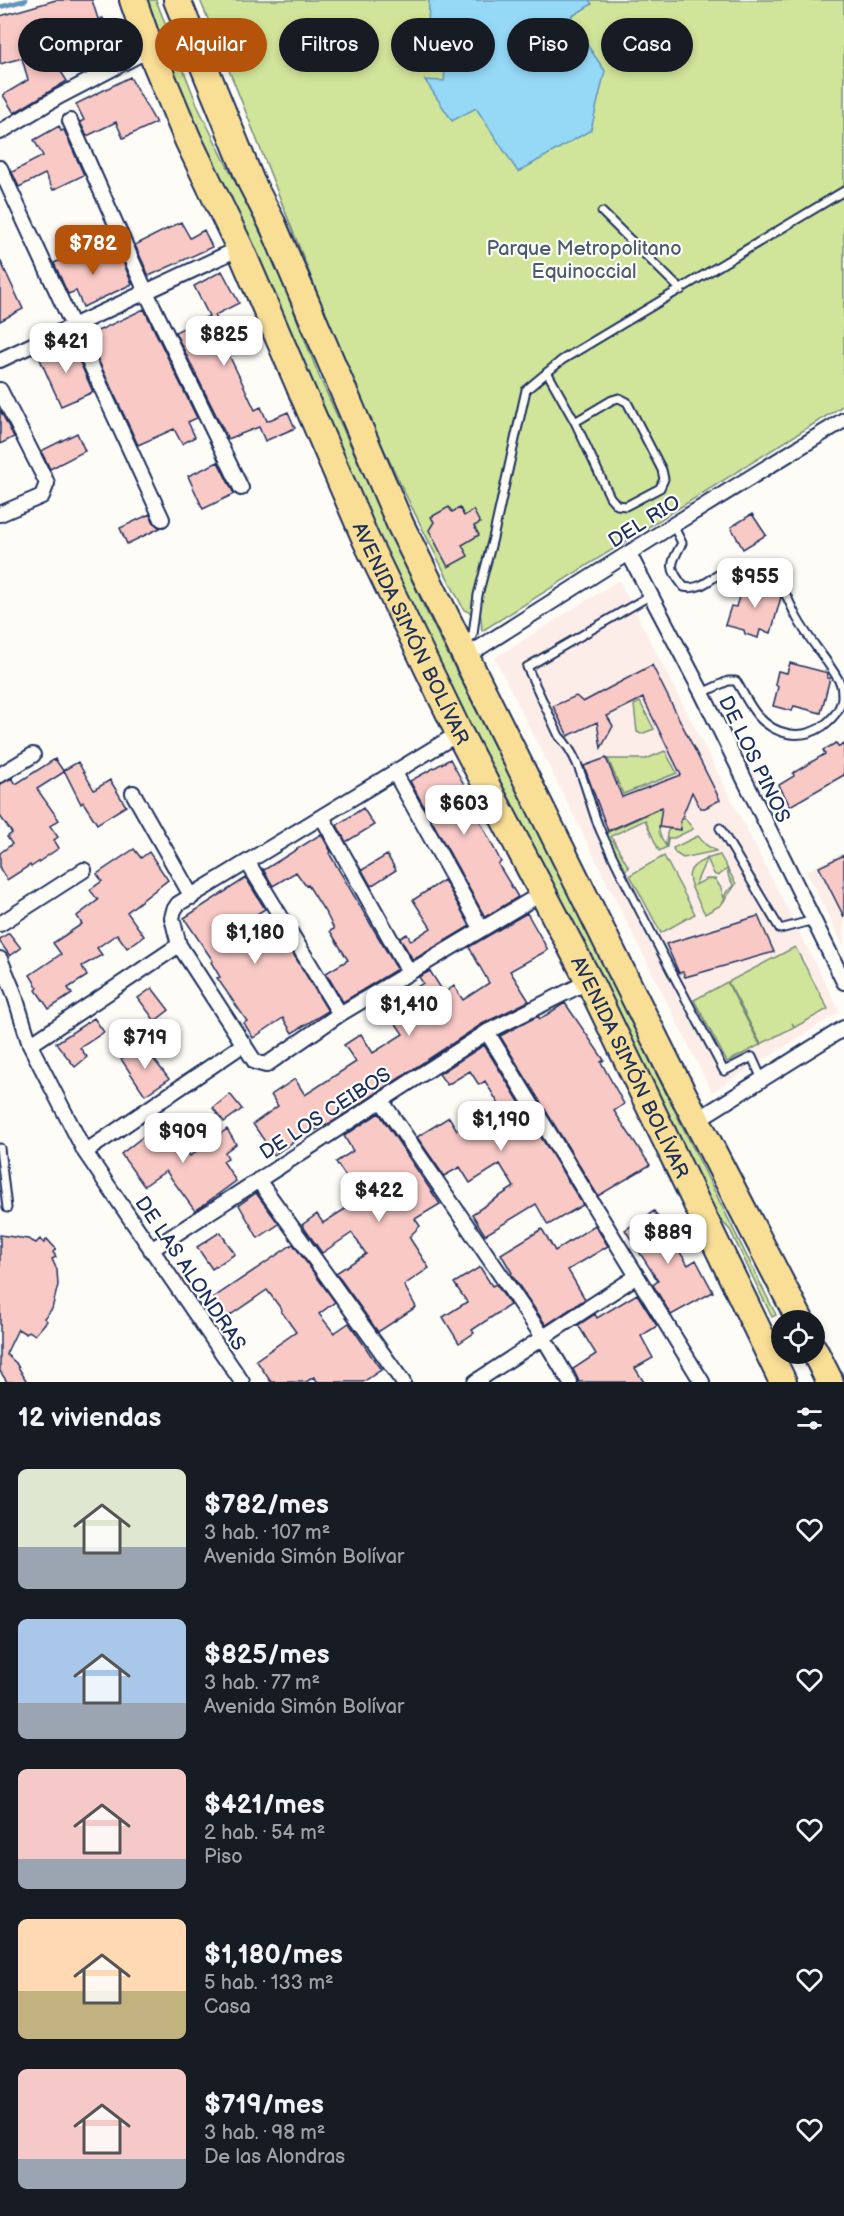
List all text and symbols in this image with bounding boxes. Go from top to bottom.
chip: Comprar [18,18,143,72]
chip: Alquilar [155,18,267,72]
chip: Filtros [279,18,379,72]
chip: Nuevo [391,18,495,72]
chip: Piso [507,18,589,72]
chip: Casa [601,18,693,72]
pin: $782 [57,225,129,276]
text: $782 [69,232,117,256]
park label: Parque Metropolitano Equinoccial [486,237,682,284]
pin: $825 [188,316,260,367]
pin: $421 [30,323,102,374]
text: $825 [200,323,248,347]
text: $421 [44,330,88,354]
street label: DEL RIO [604,490,685,553]
street label: AVENIDA SIMÓN BOLÍVAR [347,519,474,749]
pin: $955 [719,558,791,609]
text: $955 [731,565,779,589]
street label: DE LOS PINOS [713,692,795,827]
pin: $603 [428,785,500,836]
text: $603 [439,792,489,816]
pin: $1,180 [206,914,304,965]
text: $1,180 [226,921,284,945]
street label: AVENIDA SIMÓN BOLÍVAR [565,952,694,1182]
pin: $1,410 [360,986,458,1037]
text: $1,410 [380,993,438,1017]
pin: $719 [109,1019,181,1070]
text: $719 [123,1026,167,1050]
street label: DE LOS CEIBOS [256,1063,396,1165]
pin: $1,190 [452,1101,550,1152]
text: $1,190 [472,1108,530,1132]
pin: $909 [147,1113,219,1164]
text: $909 [158,1120,208,1144]
pin: $422 [343,1172,415,1223]
text: $422 [355,1179,403,1203]
street label: DE LAS ALONDRAS [130,1192,251,1355]
pin: $889 [632,1214,704,1265]
text: $889 [644,1221,692,1245]
map controls [771,1310,825,1364]
button: locate [771,1310,825,1364]
icon: filters [793,1402,826,1435]
text: 12 viviendas [18,1403,161,1434]
text: $782/mes [204,1490,329,1521]
icon: home [66,1493,138,1565]
icon: heart [793,1513,826,1546]
text: 3 hab. · 107 m² [204,1521,330,1545]
text: Avenida Simón Bolívar [204,1545,404,1569]
text: $825/mes [204,1640,329,1671]
icon: home [66,1643,138,1715]
icon: heart [793,1663,826,1696]
text: 3 hab. · 77 m² [204,1671,320,1695]
text: Avenida Simón Bolívar [204,1695,404,1719]
text: $421/mes [204,1790,325,1821]
icon: home [66,1793,138,1865]
icon: heart [793,1813,826,1846]
text: 2 hab. · 54 m² [204,1821,325,1845]
text: Piso [204,1845,243,1869]
text: $1,180/mes [204,1940,343,1971]
icon: home [66,1943,138,2015]
icon: heart [793,1963,826,1996]
text: 5 hab. · 133 m² [204,1971,334,1995]
text: Casa [204,1995,251,2019]
text: $719/mes [204,2090,324,2121]
icon: home [66,2093,138,2165]
icon: heart [793,2113,826,2146]
text: 3 hab. · 98 m² [204,2121,325,2145]
text: De las Alondras [204,2145,345,2169]

